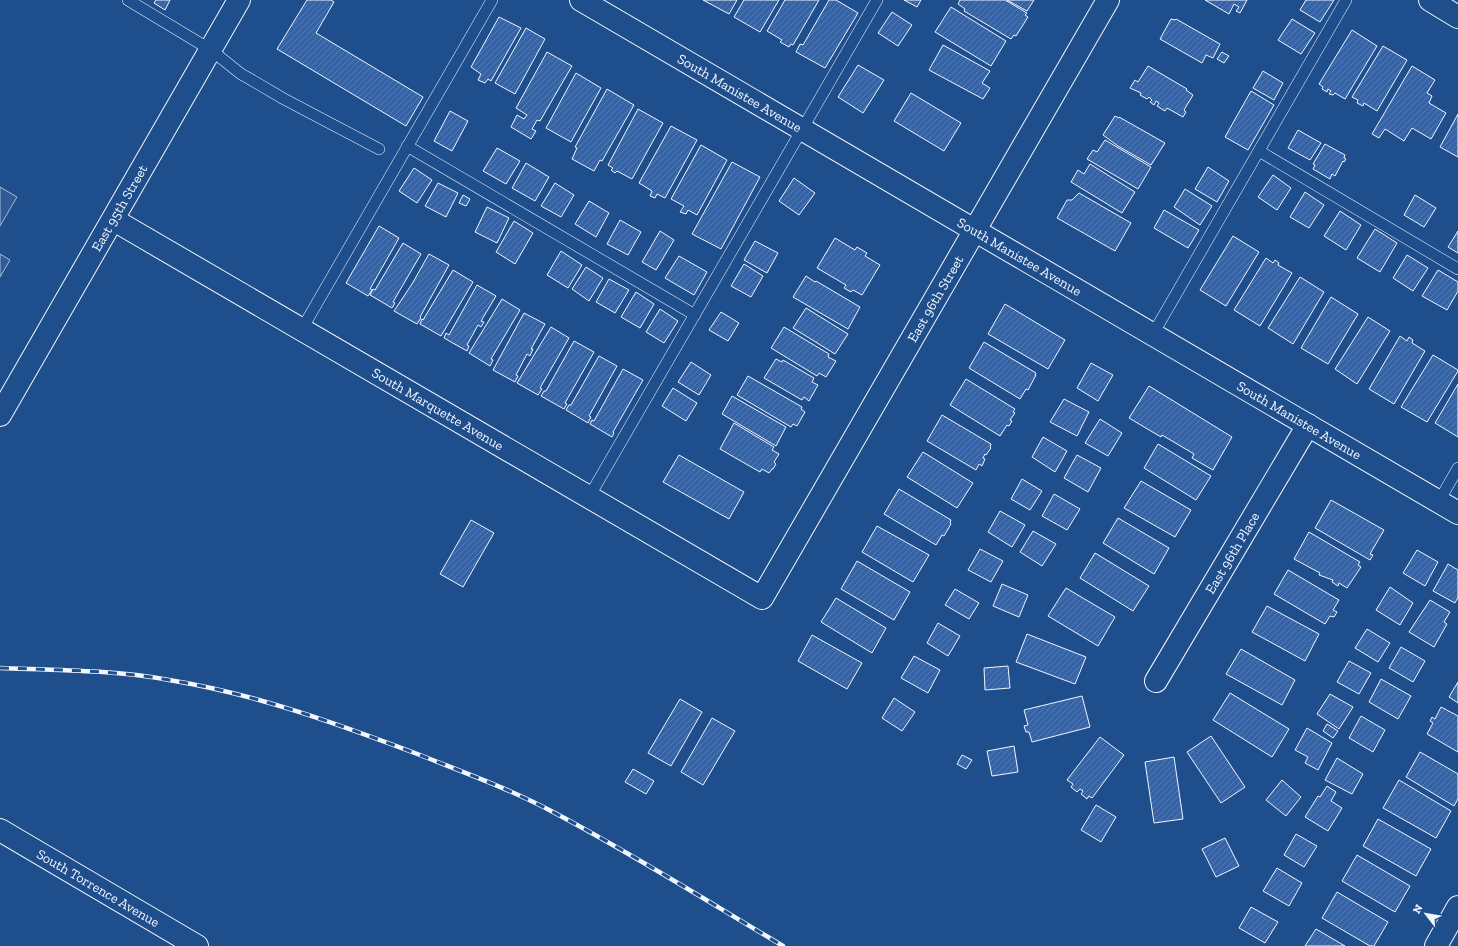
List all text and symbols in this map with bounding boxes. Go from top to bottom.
street label: South Manistee Avenue [675,50,805,136]
street label: East 95th Street [88,161,151,254]
street label: South Manistee Avenue [954,213,1085,300]
street label: East 96th Street [903,252,967,345]
street label: South Marquette Avenue [369,364,507,454]
street label: South Manistee Avenue [1234,377,1365,463]
street label: East 96th Place [1201,509,1263,597]
street label: South Torrence Avenue [34,845,163,931]
north arrow [1406,894,1446,934]
text: N [1410,902,1426,916]

